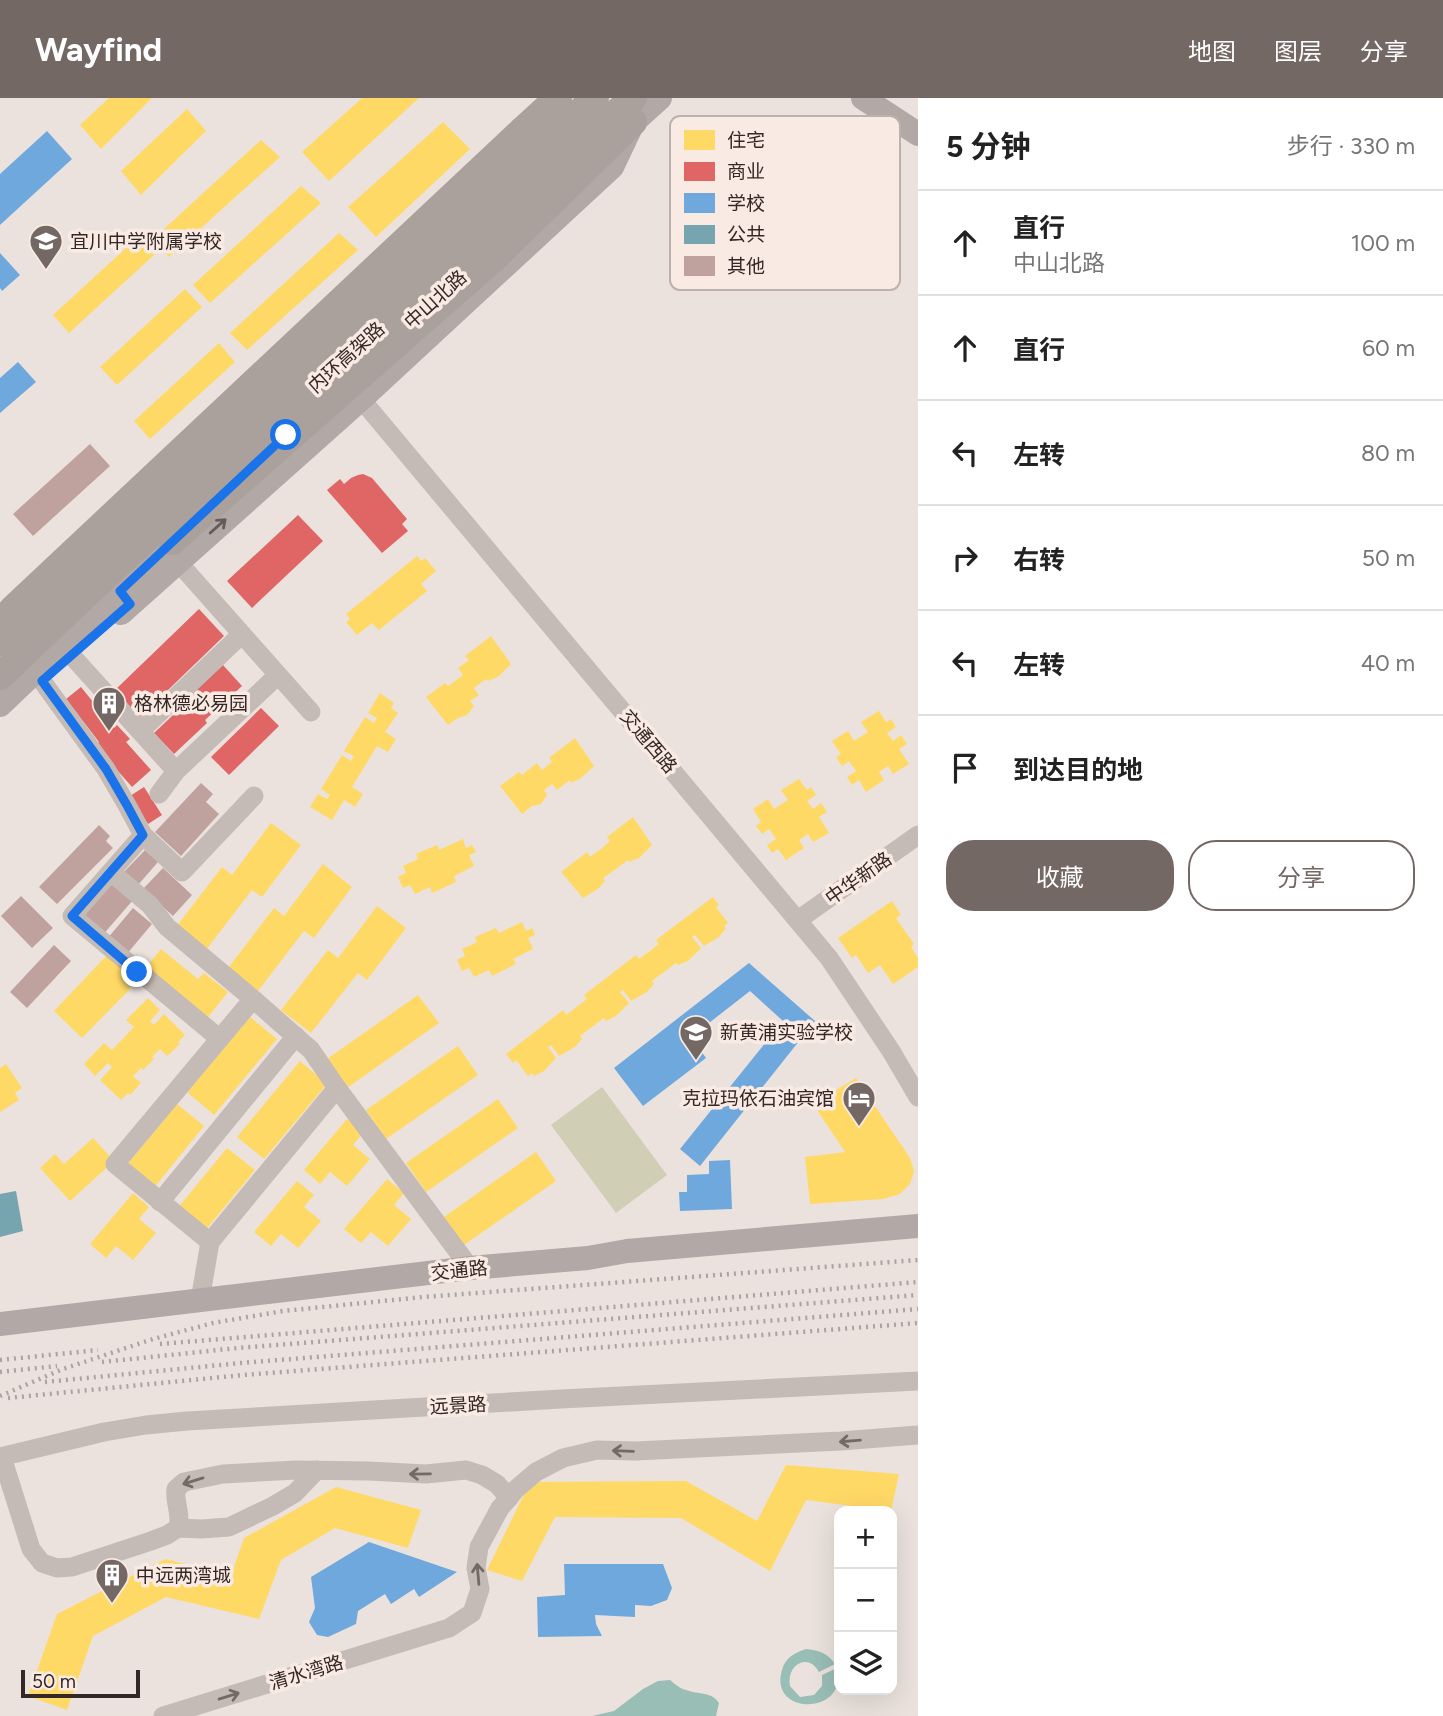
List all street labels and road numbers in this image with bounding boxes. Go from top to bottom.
street label: 中山北路 [399,265,471,333]
street label: 内环高架路 [303,317,389,398]
street label: 交通西路 [615,705,682,778]
street label: 中华新路 [821,847,896,910]
street label: 交通路 [429,1256,489,1285]
street label: 远景路 [429,1393,487,1418]
street label: 清水湾路 [266,1650,346,1695]

